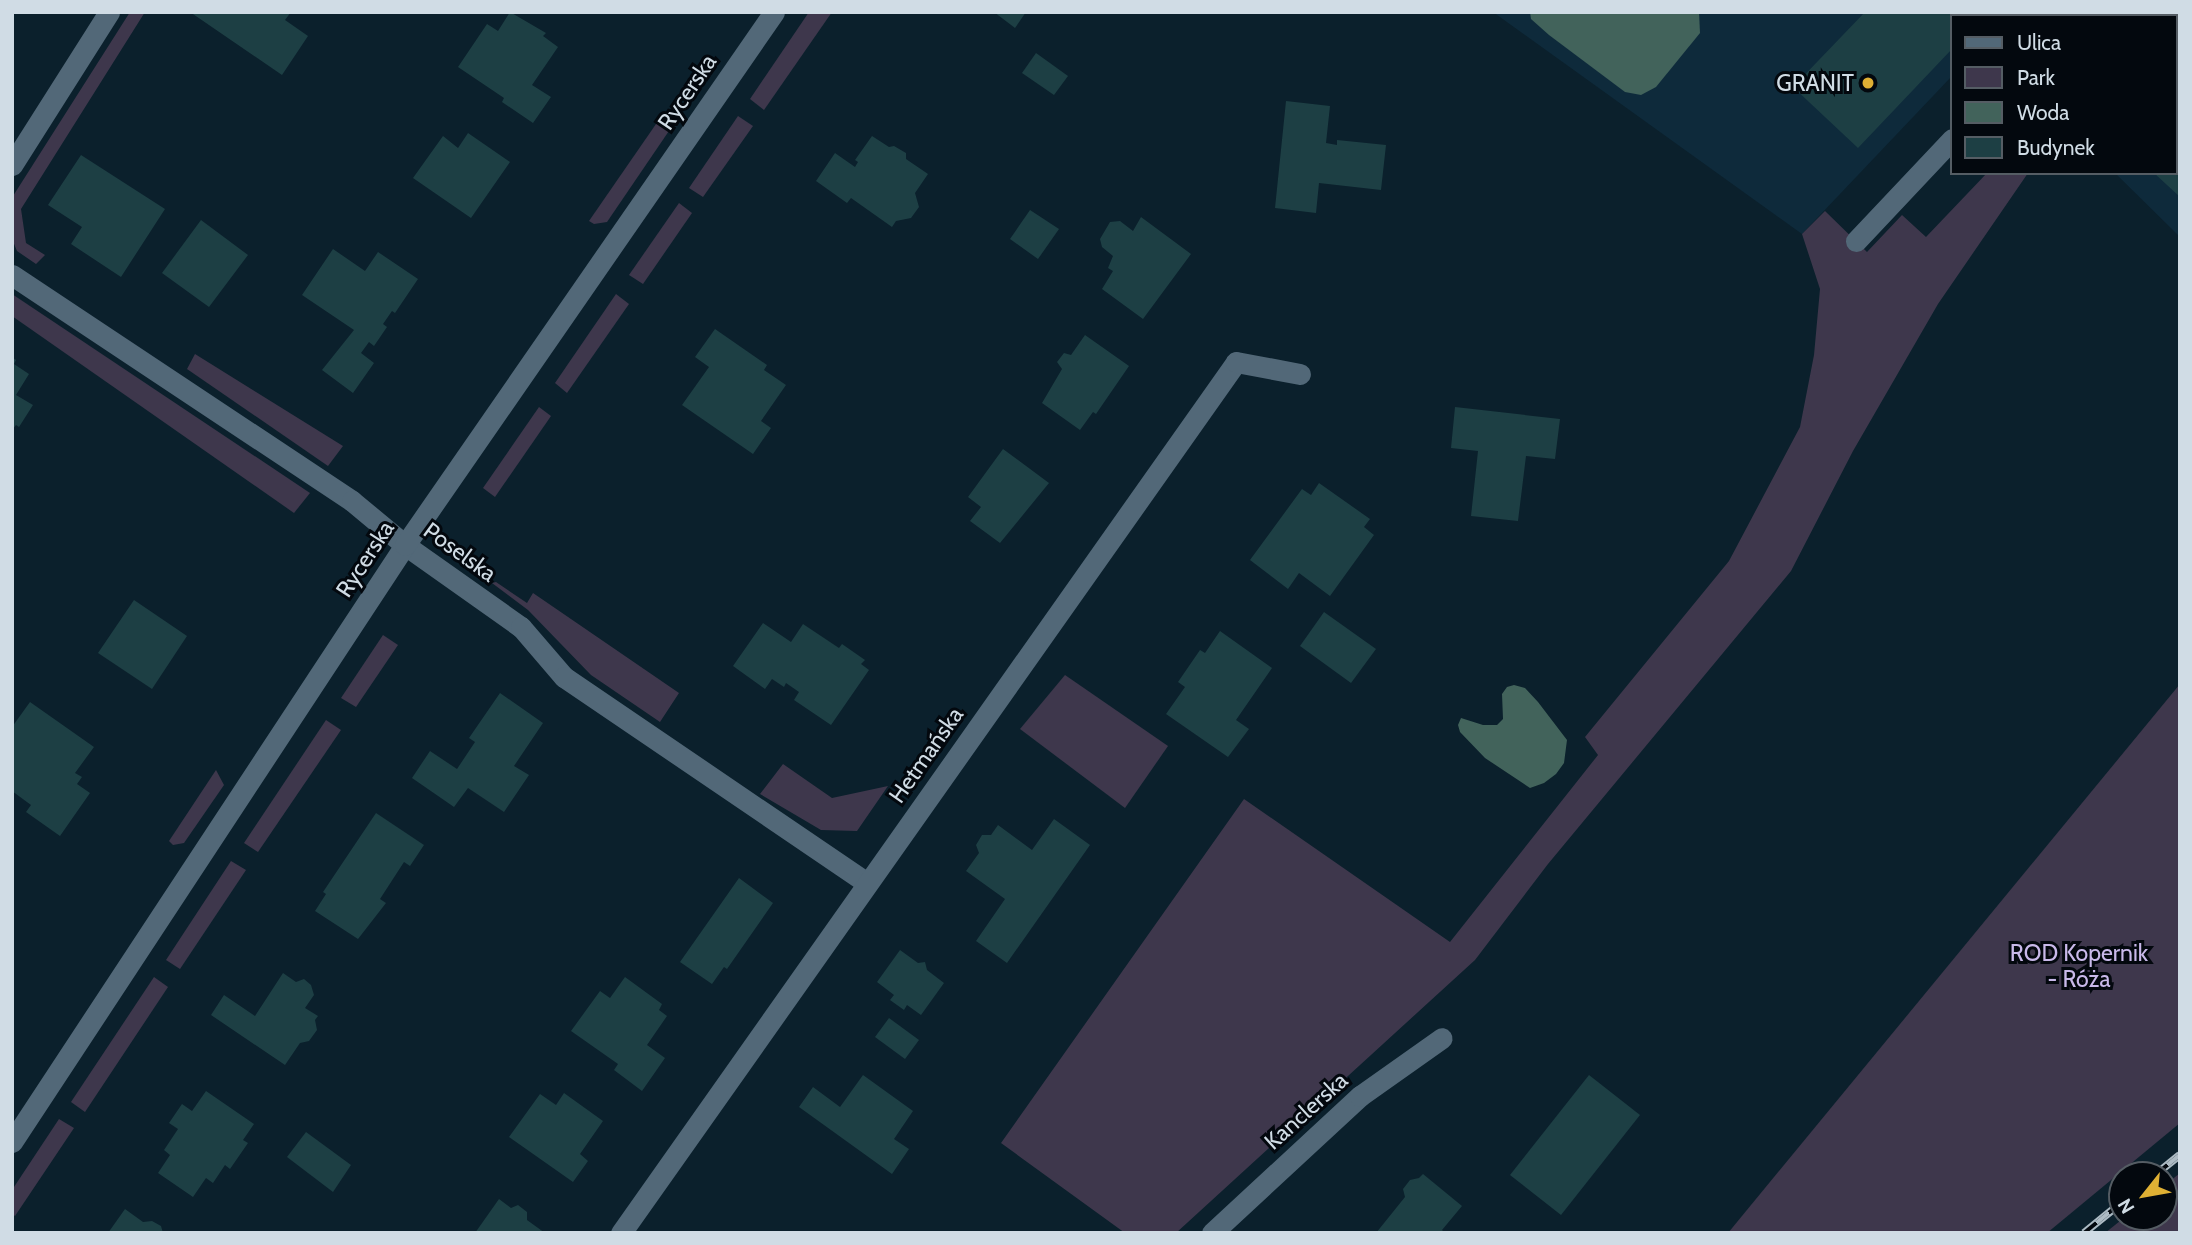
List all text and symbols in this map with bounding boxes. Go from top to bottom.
legend [1951,14,2178,175]
text: Ulica [2017,30,2061,55]
street label: Rycerska [652,49,722,135]
text: Park [2017,65,2055,90]
place label: GRANIT [1776,69,1854,97]
marker: GRANIT [1860,75,1876,91]
text: Woda [2017,100,2069,125]
text: Budynek [2017,135,2095,160]
street label: Rycerska [330,516,400,602]
street label: Poselska [418,516,502,588]
street label: Hetmańska [883,702,969,808]
park label: ROD Kopernik - Róża [2010,939,2148,993]
street label: Kanclerska [1259,1066,1353,1156]
north arrow [2108,1161,2178,1231]
text: N [2113,1194,2140,1218]

